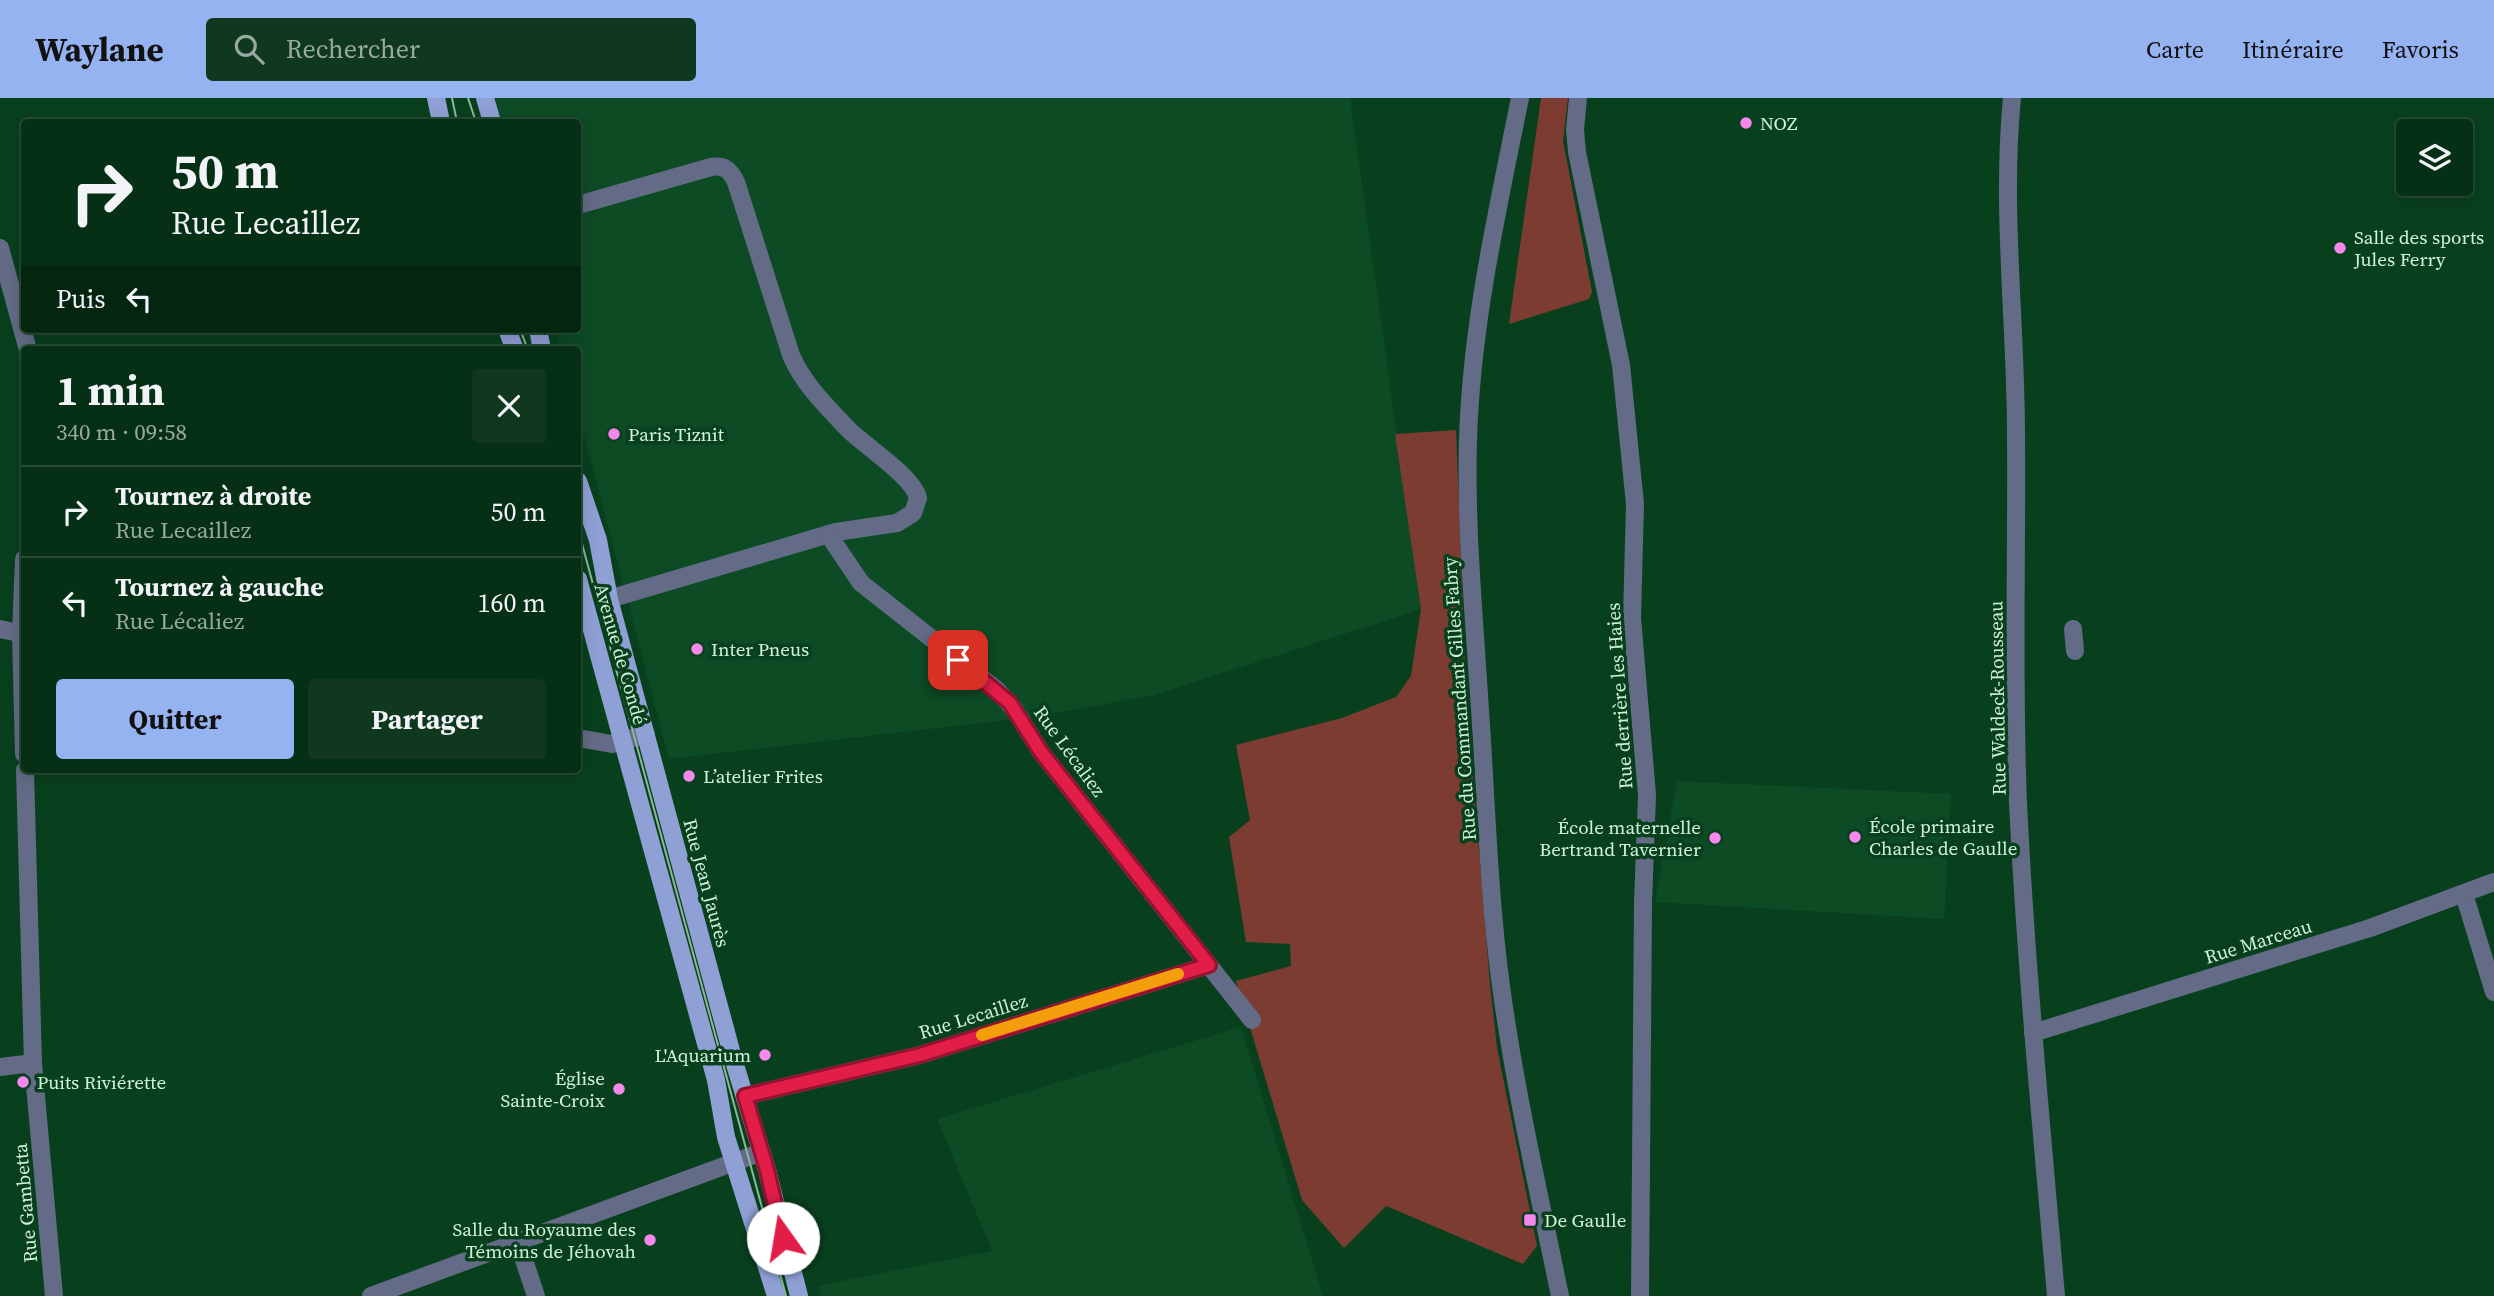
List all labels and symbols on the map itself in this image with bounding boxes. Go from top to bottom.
place label: NOZ [1760,110,1798,136]
marker: NOZ [1738,115,1754,131]
place label: Salle des sports Jules Ferry [2353,224,2484,272]
marker: Salle des sports Jules Ferry [2332,240,2348,256]
place label: Paris Tiznit [628,421,725,447]
marker: Paris Tiznit [606,426,622,442]
street label: Rue du Commandant Gilles Fabry [1436,556,1482,842]
street label: Avenue de Condé [588,580,654,728]
street label: Rue Waldeck-Rousseau [1982,601,2012,795]
street label: Rue derrière les Haies [1600,602,1638,790]
pin [928,630,988,690]
place label: Inter Pneus [711,636,809,662]
marker: Inter Pneus [689,641,705,657]
street label: Rue Lécaliez [1028,700,1112,802]
place label: L’atelier Frites [703,763,823,789]
marker: L’atelier Frites [681,768,697,784]
place label: École primaire Charles de Gaulle [1869,813,2017,861]
place label: École maternelle Bertrand Tavernier [1539,814,1701,862]
street label: Rue Jean Jaurès [677,816,737,950]
marker: École primaire Charles de Gaulle [1847,829,1863,845]
marker: École maternelle Bertrand Tavernier [1707,830,1723,846]
street label: Rue Marceau [2201,912,2315,970]
street label: Rue Lecaillez [915,987,1031,1045]
place label: L'Aquarium [655,1042,751,1068]
marker: L'Aquarium [757,1047,773,1063]
place label: Église Sainte-Croix [500,1065,605,1113]
place label: Puits Riviérette [37,1069,166,1095]
marker: Puits Riviérette [15,1074,31,1090]
marker: Église Sainte-Croix [611,1081,627,1097]
street label: Rue Gambetta [7,1142,43,1264]
position arrow [746,1201,820,1275]
place label: De Gaulle [1544,1207,1626,1233]
marker: De Gaulle [1522,1212,1538,1228]
place label: Salle du Royaume des Témoins de Jéhovah [453,1216,636,1264]
marker: Salle du Royaume des Témoins de Jéhovah [642,1232,658,1248]

